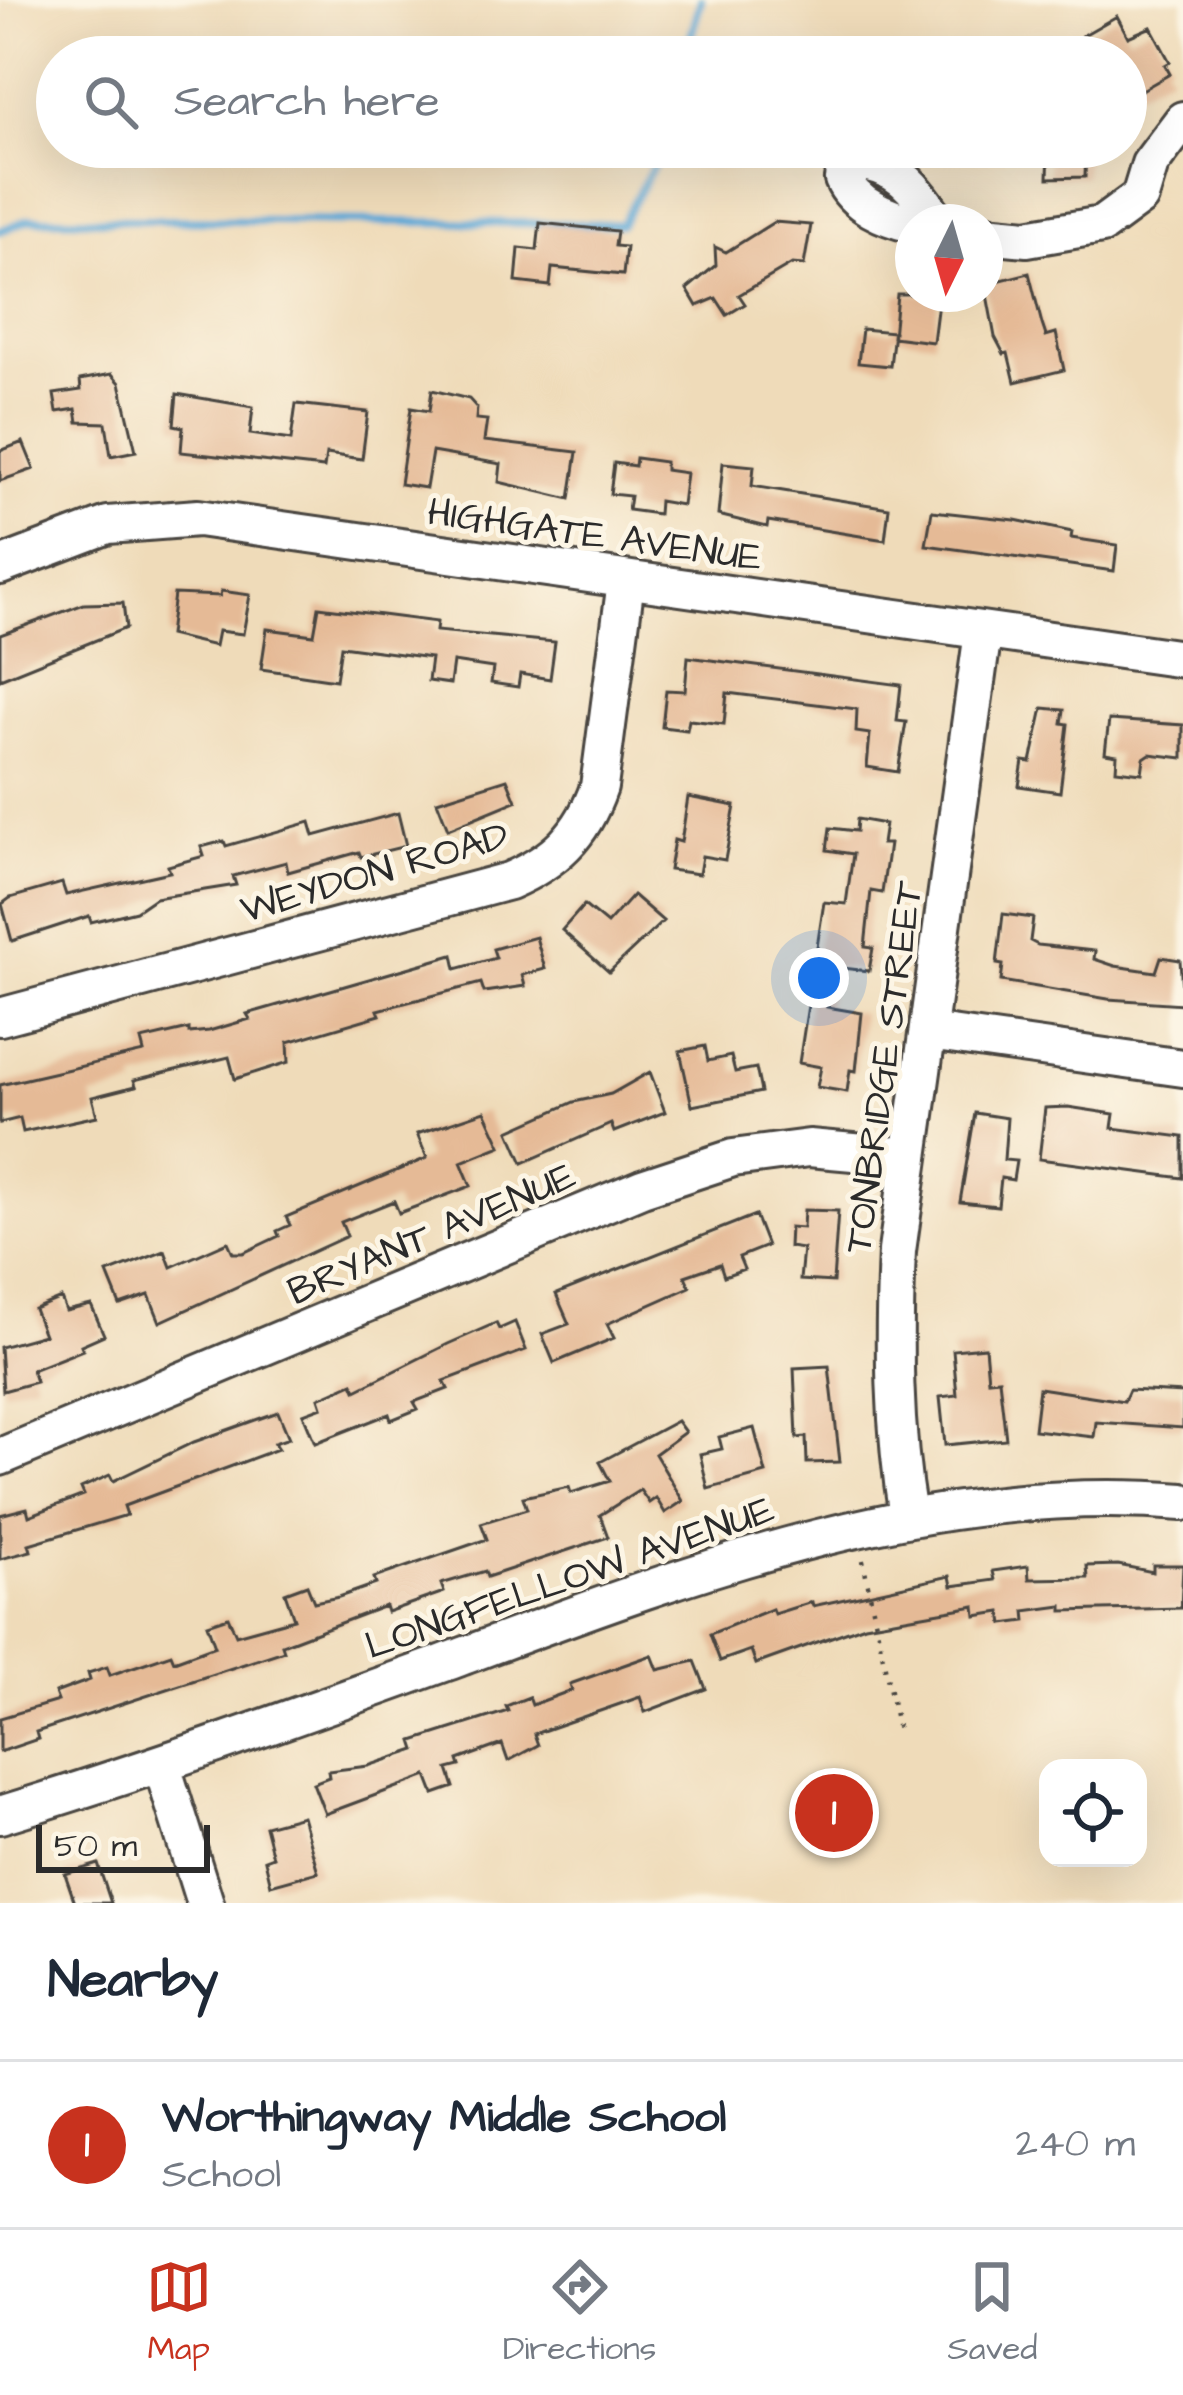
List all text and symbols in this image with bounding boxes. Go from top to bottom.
search box [36,36,1147,168]
icon: search [78,69,144,135]
text: Search here [174,71,440,133]
north arrow [895,204,1003,312]
street label: HIGHGATE AVENUE [424,486,765,586]
street label: WEYDON ROAD [235,810,515,938]
street label: TONBRIDGE STREET [832,877,938,1257]
your location [789,948,849,1008]
street label: BRYANT AVENUE [280,1150,584,1320]
street label: LONGFELLOW AVENUE [358,1483,782,1674]
map controls [1039,1759,1147,1867]
button: locate [1039,1759,1147,1867]
pin: 1 [795,1768,873,1858]
scale bar [36,1819,210,1872]
text: 50 m [54,1823,137,1869]
text: Nearby [48,1946,218,2017]
text: Worthingway Middle School [162,2087,726,2149]
text: 1 [85,2118,90,2172]
text: 240 m [1016,2118,1135,2172]
text: School [162,2149,281,2203]
tab: Map [146,2254,212,2372]
tab: Directions [503,2254,656,2372]
tab: Saved [947,2254,1037,2372]

